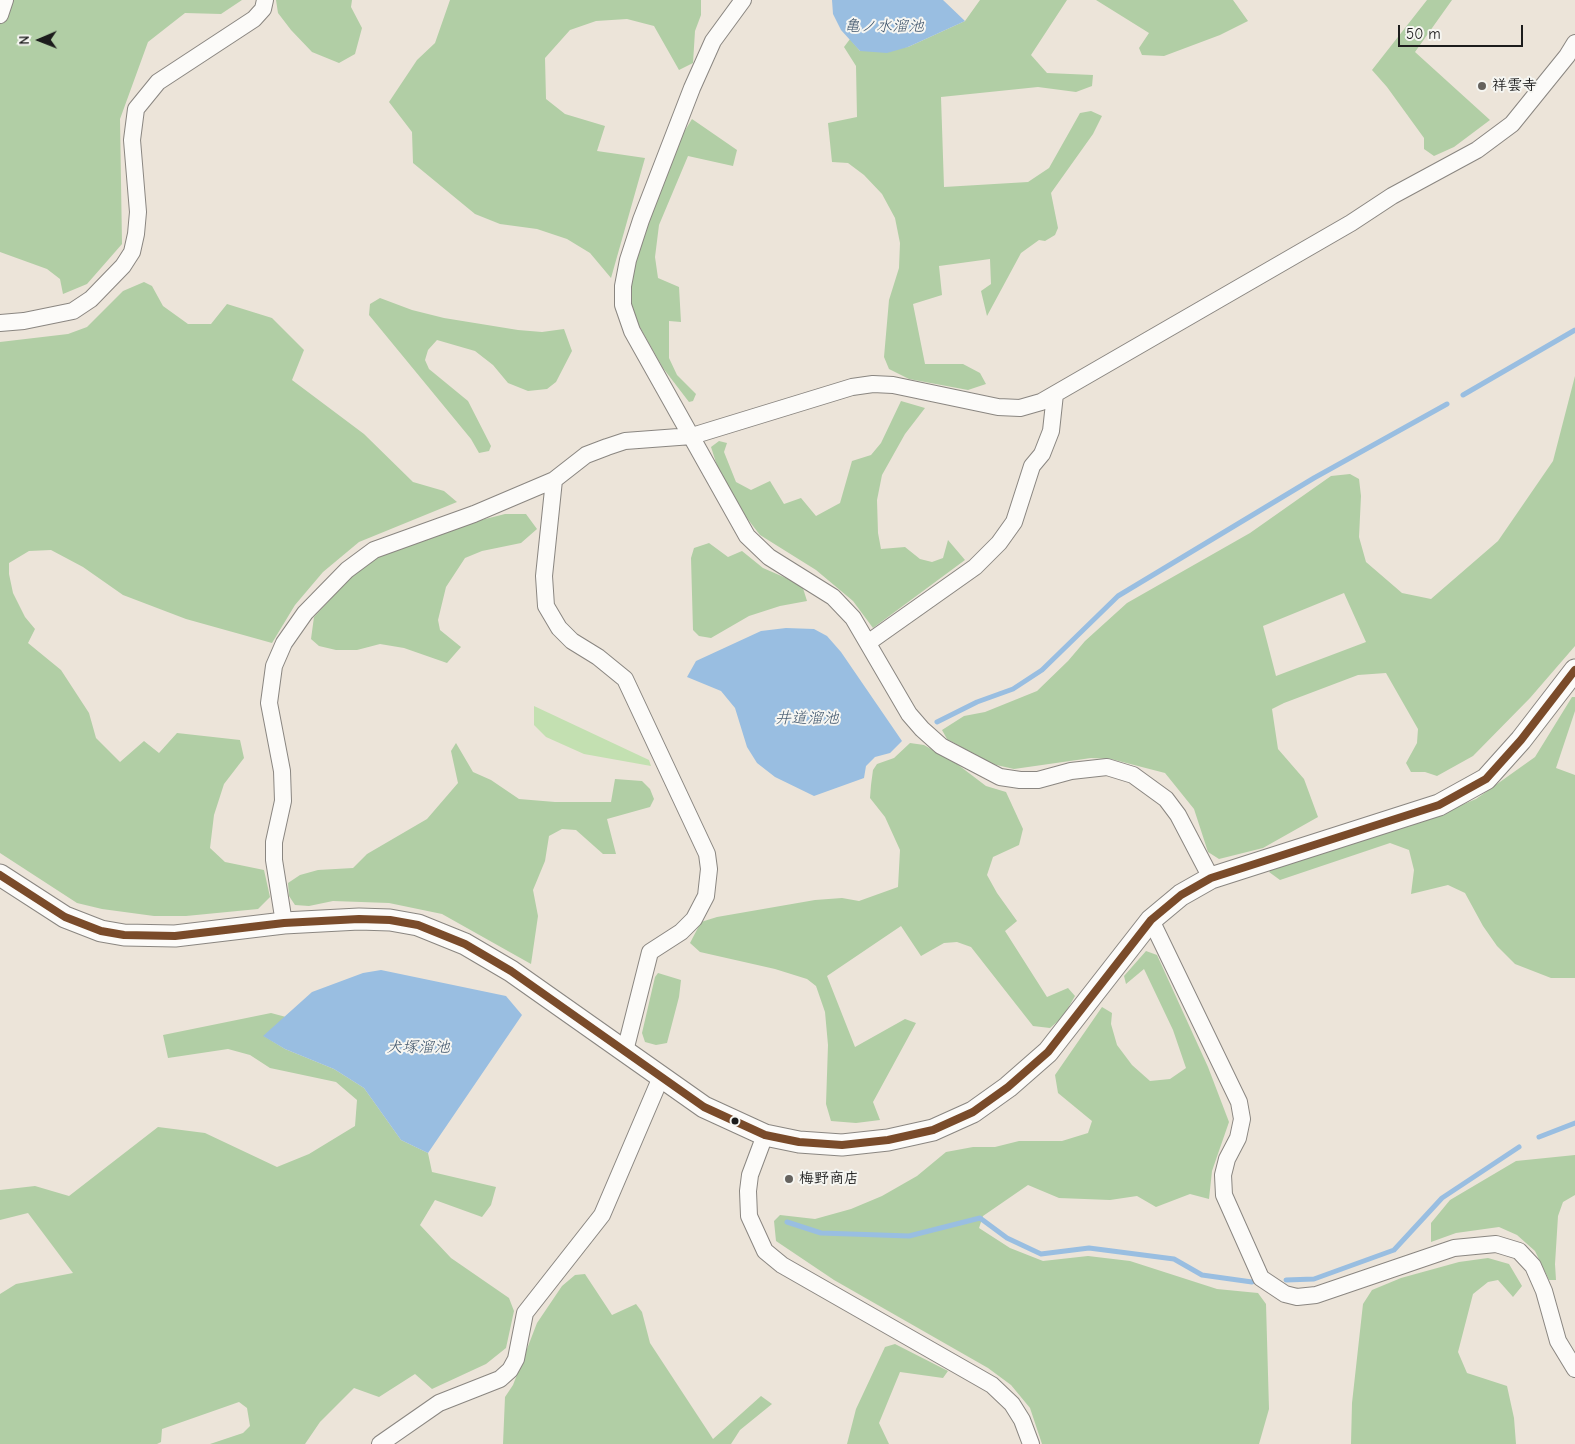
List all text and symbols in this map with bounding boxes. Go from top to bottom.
north arrow [15,15,65,65]
scale bar [1400,15,1525,47]
water label: 亀ノ水溜池 [844,16,924,36]
text: 50 m [1406,25,1441,43]
text: N [16,36,33,45]
place label: 祥雲寺 [1492,77,1537,95]
marker: 祥雲寺 [1476,80,1488,92]
water label: 井道溜池 [775,708,839,728]
water label: 犬塚溜池 [386,1037,450,1057]
unlabelled marker [730,1116,740,1126]
place label: 梅野商店 [799,1170,859,1188]
marker: 梅野商店 [783,1173,795,1185]

